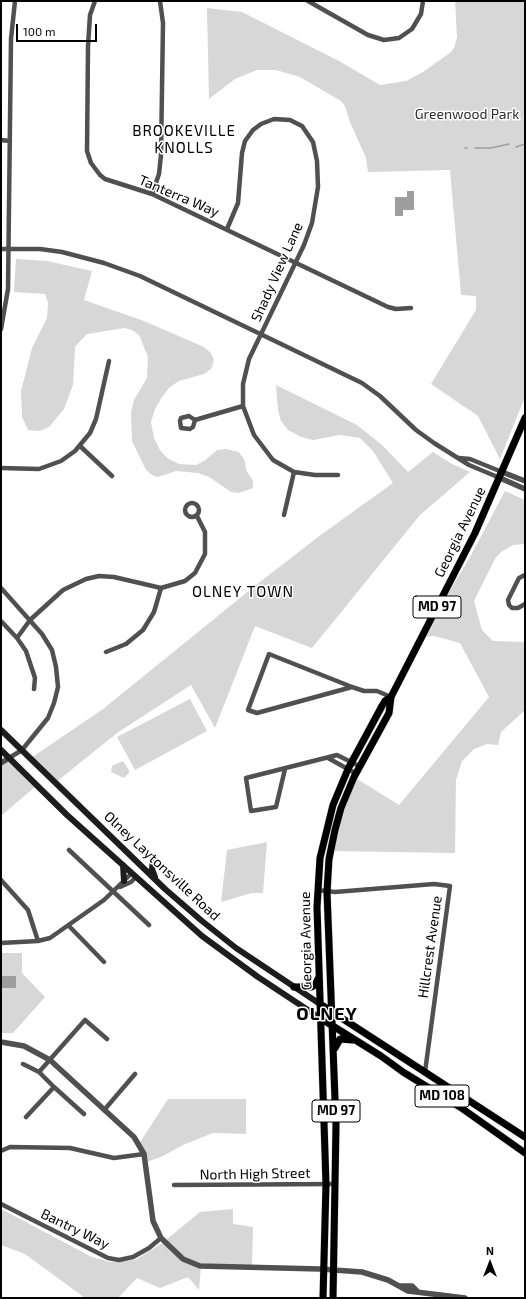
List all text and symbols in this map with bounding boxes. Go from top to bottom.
scale bar [18,16,99,42]
text: 100 m [23,24,55,38]
park label: Greenwood Park [415,106,519,122]
district label: BROOKEVILLE KNOLLS [132,122,236,157]
street label: Tanterra Way [136,172,222,220]
street label: Shady View Lane [248,220,306,324]
street label: Georgia Avenue [431,484,489,580]
district label: OLNEY TOWN [192,583,294,601]
road number: MD 97 [413,596,461,618]
street label: Olney Laytonsville Road [100,808,224,924]
street label: Georgia Avenue [297,891,315,991]
street label: Hillcrest Avenue [414,895,446,999]
district label: OLNEY [296,1003,358,1025]
road number: MD 108 [415,1085,469,1107]
road number: MD 97 [312,1100,360,1122]
street label: North High Street [199,1165,311,1183]
street label: Bantry Way [38,1205,112,1253]
north arrow [470,1243,510,1283]
text: N [486,1244,494,1257]

